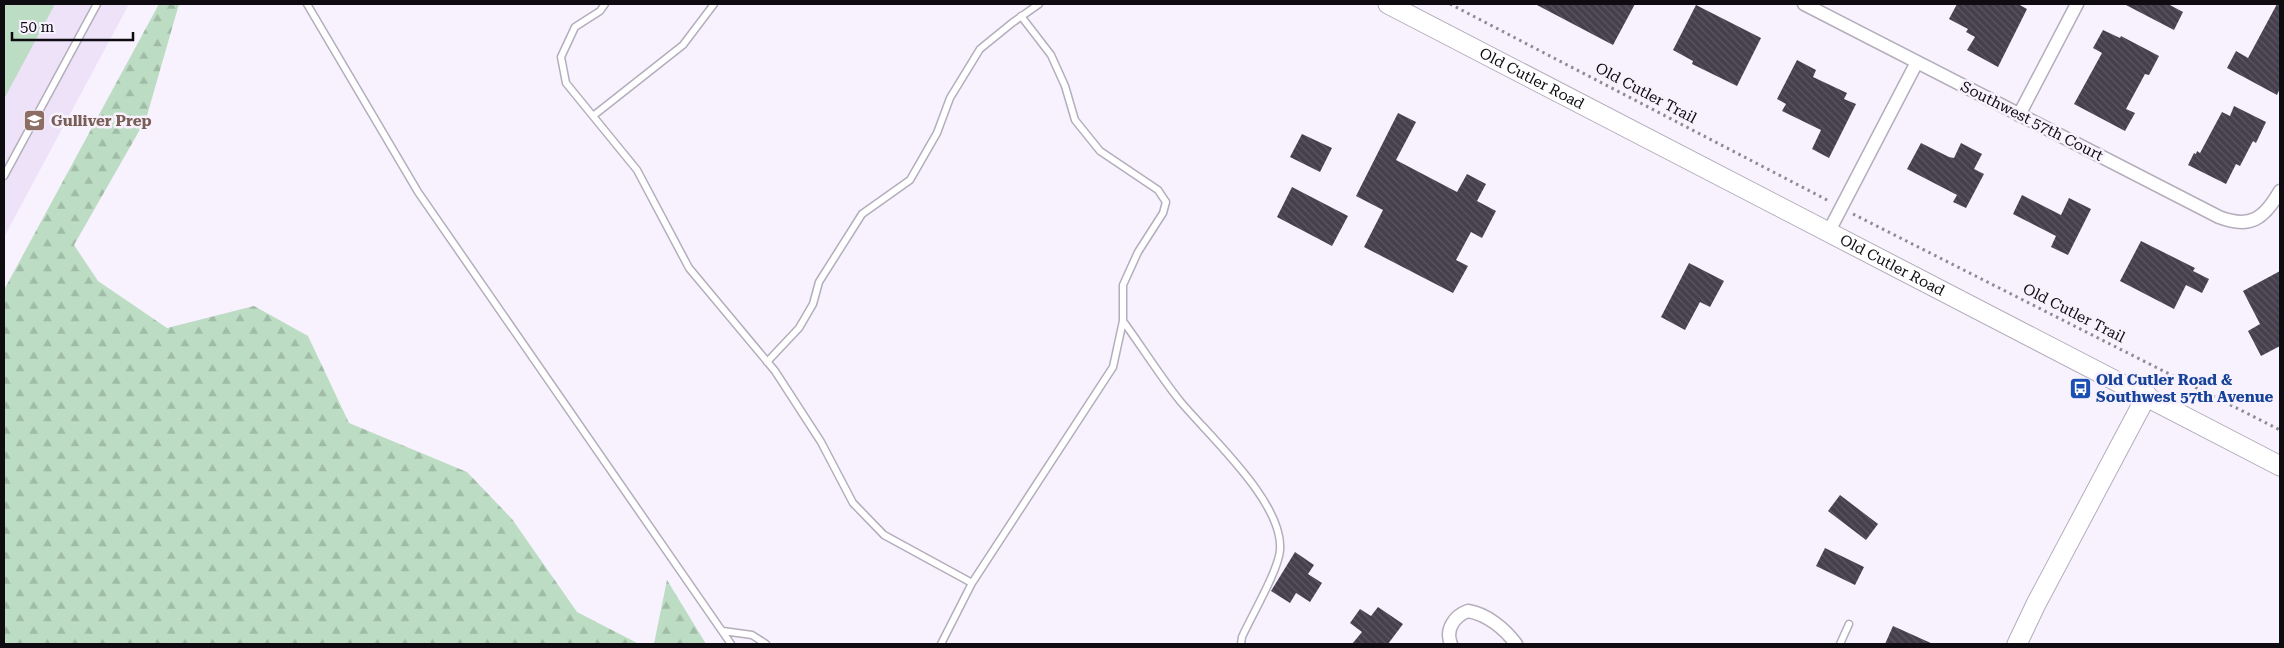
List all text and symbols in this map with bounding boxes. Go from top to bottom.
scale bar [12,10,134,42]
text: 50 m [20,18,55,36]
street label: Old Cutler Road [1476,44,1588,113]
street label: Old Cutler Trail [1592,59,1700,127]
street label: Southwest 57th Court [1958,77,2107,165]
school or university icon: Gulliver Prep [23,109,47,133]
place label: Gulliver Prep [51,112,152,130]
street label: Old Cutler Road [1837,231,1948,300]
street label: Old Cutler Trail [2020,280,2128,347]
place label: Old Cutler Road & Southwest 57th Avenue [2096,371,2274,406]
bus stop icon: Old Cutler Road & Southwest 57th Avenue [2068,377,2092,401]

